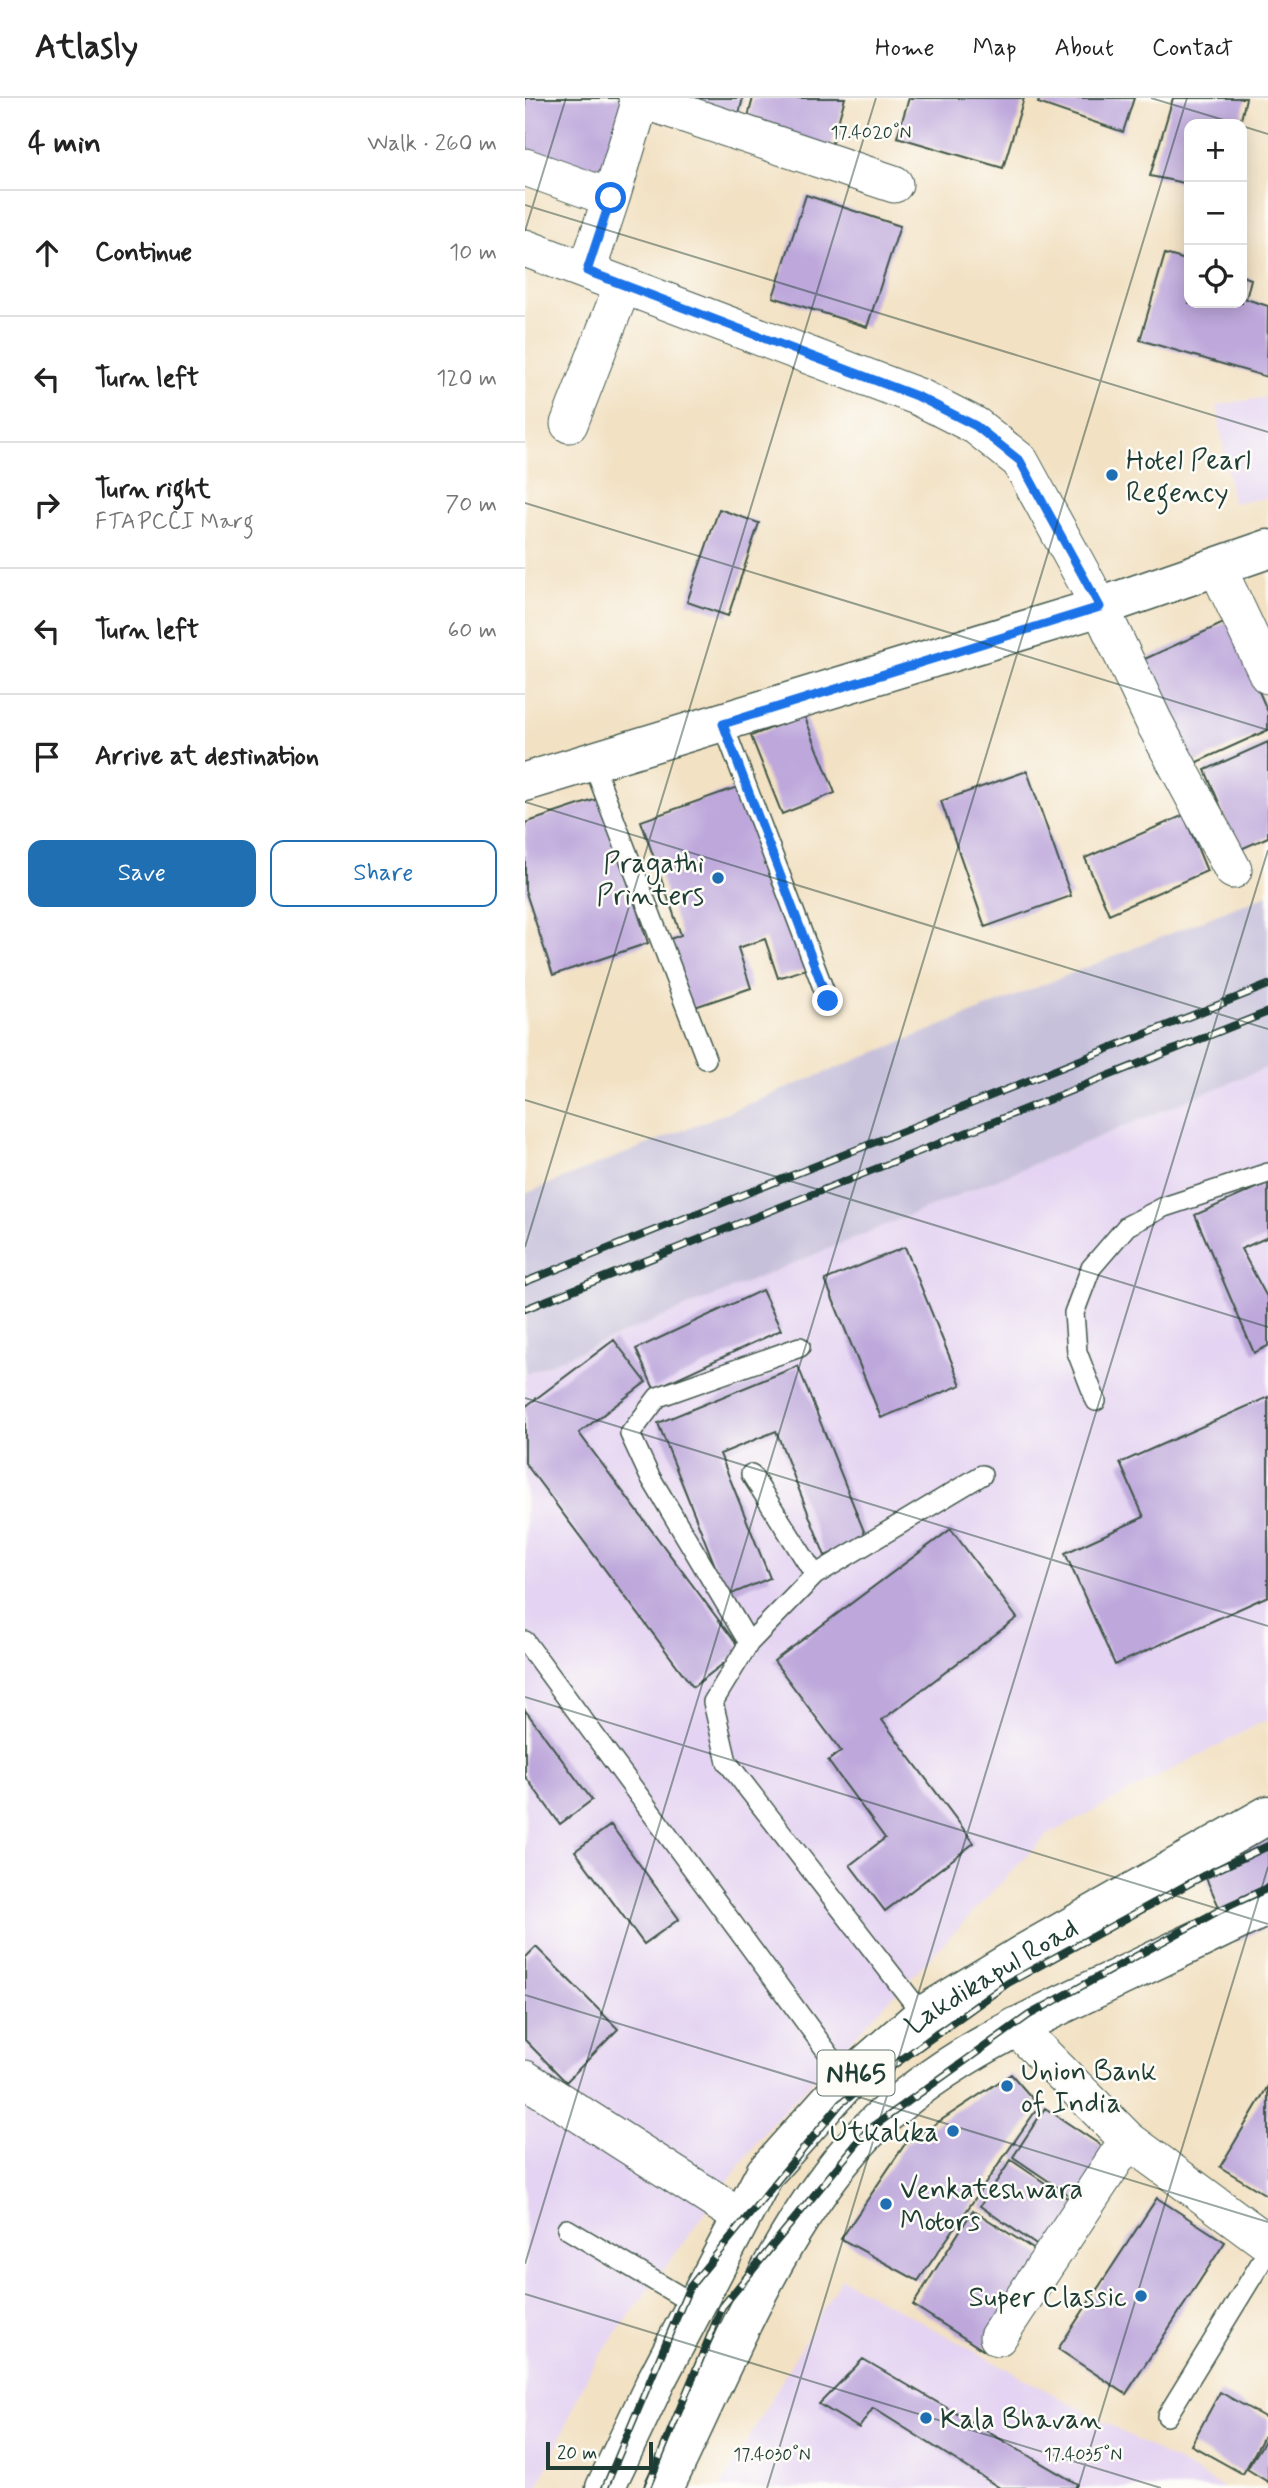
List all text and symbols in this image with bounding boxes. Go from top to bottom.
text: Atlasly [35,26,138,70]
text: Home [875,33,935,64]
text: Map [973,33,1017,64]
text: About [1055,33,1114,64]
text: Contact [1152,33,1233,64]
map controls [1184,119,1247,308]
button: + [1184,119,1247,182]
text: 17.4020°N [831,121,911,145]
text: 4 min [28,124,101,163]
text: Walk · 260 m [367,129,497,159]
route start [595,182,626,213]
button: − [1184,182,1247,245]
icon: ahead [28,234,66,272]
text: Continue [95,236,192,270]
text: 10 m [449,238,497,268]
button: locate [1184,245,1247,308]
icon: left [28,360,66,398]
text: Turn left [95,362,199,396]
text: 120 m [436,364,497,394]
place label: Hotel Pearl Regency [1126,443,1251,515]
marker: Hotel Pearl Regency [1104,467,1120,483]
text: Turn right [95,473,211,507]
icon: right [28,486,66,524]
text: 70 m [445,490,497,520]
text: FTAPCCI Marg [95,507,254,537]
icon: left [28,612,66,650]
text: Turn left [95,614,199,648]
text: 60 m [448,616,497,646]
icon: arrive [28,738,66,776]
text: Arrive at destination [95,740,319,774]
button: Save [28,840,256,907]
button: Share [270,840,497,907]
place label: Pragathi Printers [597,846,704,915]
marker: Pragathi Printers [710,870,726,886]
route end [812,985,843,1016]
street label: Lakdikapul Road [898,1911,1085,2044]
road number: NH65 [817,2050,895,2096]
place label: Union Bank of India [1021,2054,1157,2123]
marker: Union Bank of India [999,2078,1015,2094]
place label: Utkalika [830,2115,939,2152]
marker: Utkalika [945,2123,961,2139]
place label: Venkateshwara Motors [900,2172,1083,2241]
marker: Venkateshwara Motors [878,2196,894,2212]
place label: Super Classic [969,2280,1127,2317]
marker: Super Classic [1133,2288,1149,2304]
place label: Kala Bhavan [940,2402,1101,2439]
marker: Kala Bhavan [918,2410,934,2426]
scale bar [546,2439,653,2471]
text: 20 m [557,2441,597,2466]
text: 17.4030°N [733,2443,811,2467]
text: 17.4035°N [1044,2443,1122,2467]

